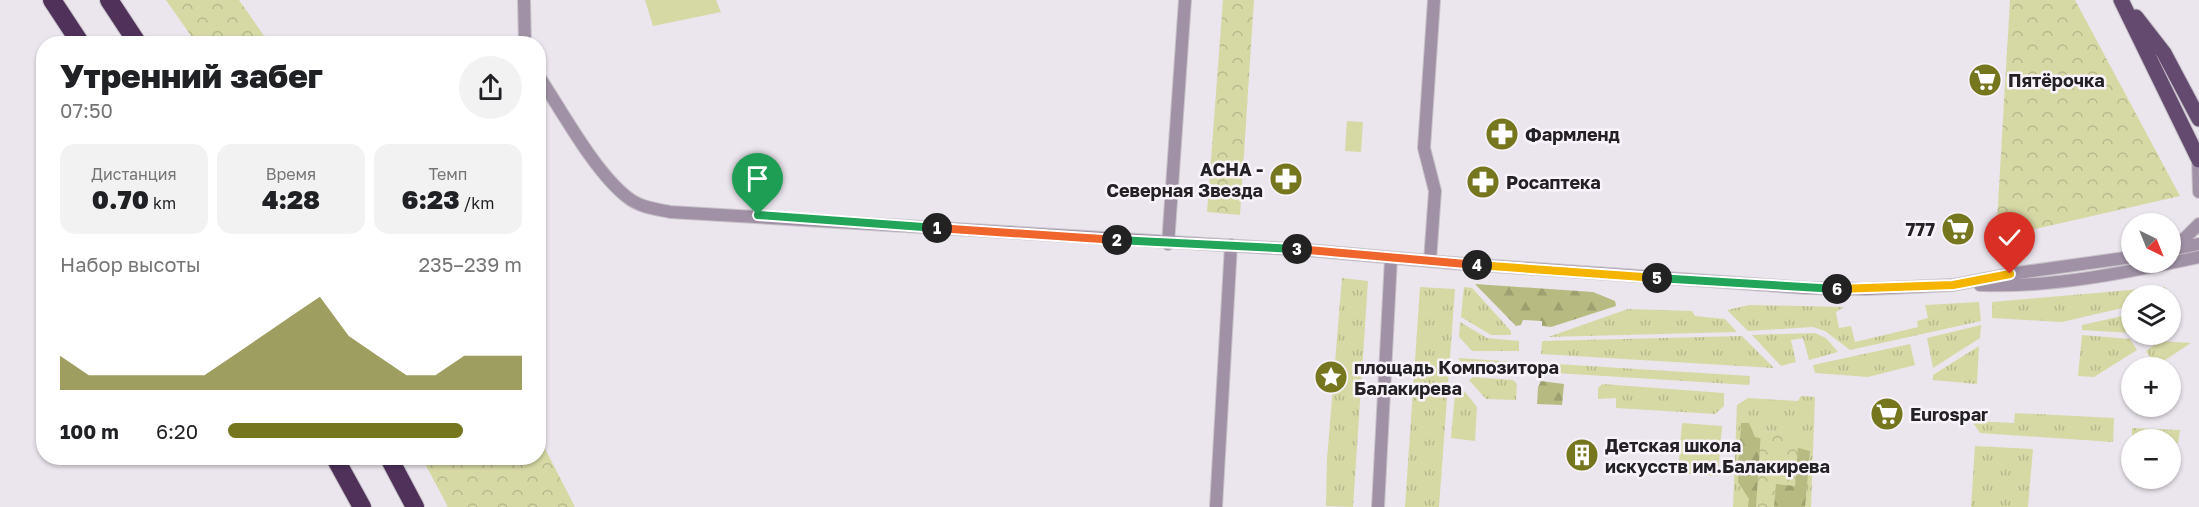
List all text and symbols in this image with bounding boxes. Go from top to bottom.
text: Утренний забег [60,56,323,95]
button: share [459,56,522,119]
supermarket icon: Пятёрочка [1967,62,2003,98]
place label: Пятёрочка [2008,69,2105,91]
text: 07:50 [60,98,113,122]
pharmacy icon: Фармленд [1484,116,1520,152]
place label: Фармленд [1525,123,1620,145]
pin [732,153,783,215]
place label: АСНА - Северная Звезда [1106,158,1263,201]
pharmacy icon: АСНА - Северная Звезда [1268,161,1304,197]
icon: arrive [741,162,774,195]
text: Дистанция [91,164,177,184]
text: Время [266,164,316,184]
text: Темп [429,164,467,184]
pharmacy icon: Росаптека [1465,164,1501,200]
place label: Росаптека [1506,171,1601,193]
text: 0.70 [92,184,149,215]
text: 4:28 [262,184,320,215]
text: 6:23 [402,184,460,215]
text: km [149,193,176,213]
text: /km [460,193,494,213]
supermarket icon: 777 [1940,211,1976,247]
pin [1984,212,2035,274]
pin: 1 [922,213,952,243]
north arrow [2121,213,2181,273]
map controls [2121,213,2181,489]
text: 1 [933,218,941,238]
place label: 777 [1906,218,1935,240]
icon: check [1993,221,2026,254]
pin: 2 [1102,225,1132,255]
text: 2 [1112,230,1122,250]
pin: 3 [1282,234,1312,264]
text: 3 [1292,239,1302,259]
pin: 4 [1462,250,1492,280]
text: Набор высоты [60,252,201,276]
text: 235–239 m [418,252,522,276]
text: 4 [1472,255,1482,275]
pin: 5 [1642,263,1672,293]
text: 5 [1652,268,1662,288]
pin: 6 [1822,274,1852,304]
text: 6 [1832,279,1842,299]
button: layers [2121,285,2181,345]
place label: площадь Композитора Балакирева [1354,356,1559,399]
button: + [2121,357,2181,417]
place icon: площадь Композитора Балакирева [1313,359,1349,395]
supermarket icon: Eurospar [1869,396,1905,432]
place label: Eurospar [1910,403,1988,425]
text: 100 m [60,419,119,443]
text: 6:20 [156,419,198,443]
button: − [2121,429,2181,489]
place label: Детская школа искусств им.Балакирева [1605,434,1830,477]
building icon: Детская школа искусств им.Балакирева [1564,437,1600,473]

